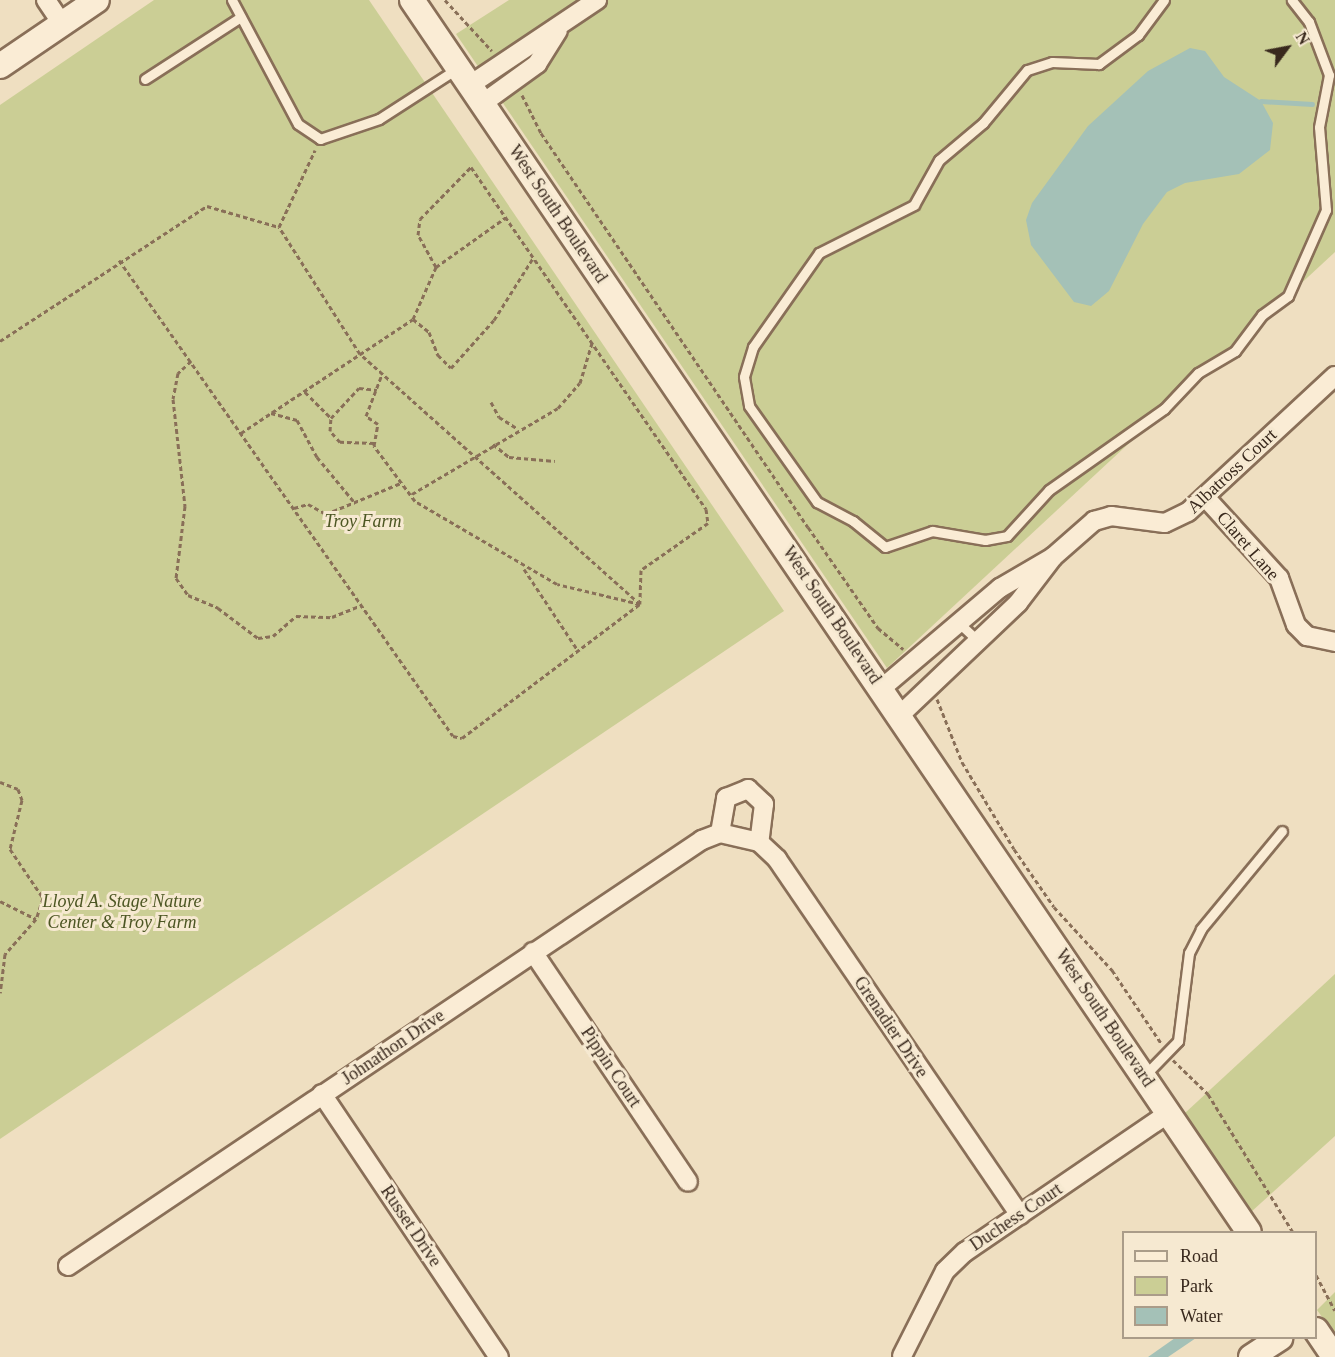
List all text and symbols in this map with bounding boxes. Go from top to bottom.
north arrow [1257,18,1317,78]
text: N [1292,29,1313,48]
street label: West South Boulevard [504,141,612,287]
street label: Albatross Court [1183,424,1281,518]
street label: Claret Lane [1212,507,1284,585]
park label: Troy Farm [325,510,401,532]
street label: West South Boulevard [778,542,886,688]
park label: Lloyd A. Stage Nature Center & Troy Farm [42,891,202,934]
street label: West South Boulevard [1051,945,1159,1091]
street label: Grenadier Drive [849,972,933,1082]
street label: Johnathon Drive [337,1005,449,1089]
street label: Pippin Court [576,1023,646,1111]
street label: Duchess Court [966,1178,1066,1256]
street label: Russet Drive [376,1181,446,1271]
legend [1122,1231,1317,1339]
text: Road [1180,1246,1218,1266]
text: Park [1180,1276,1213,1296]
text: Water [1180,1306,1223,1326]

